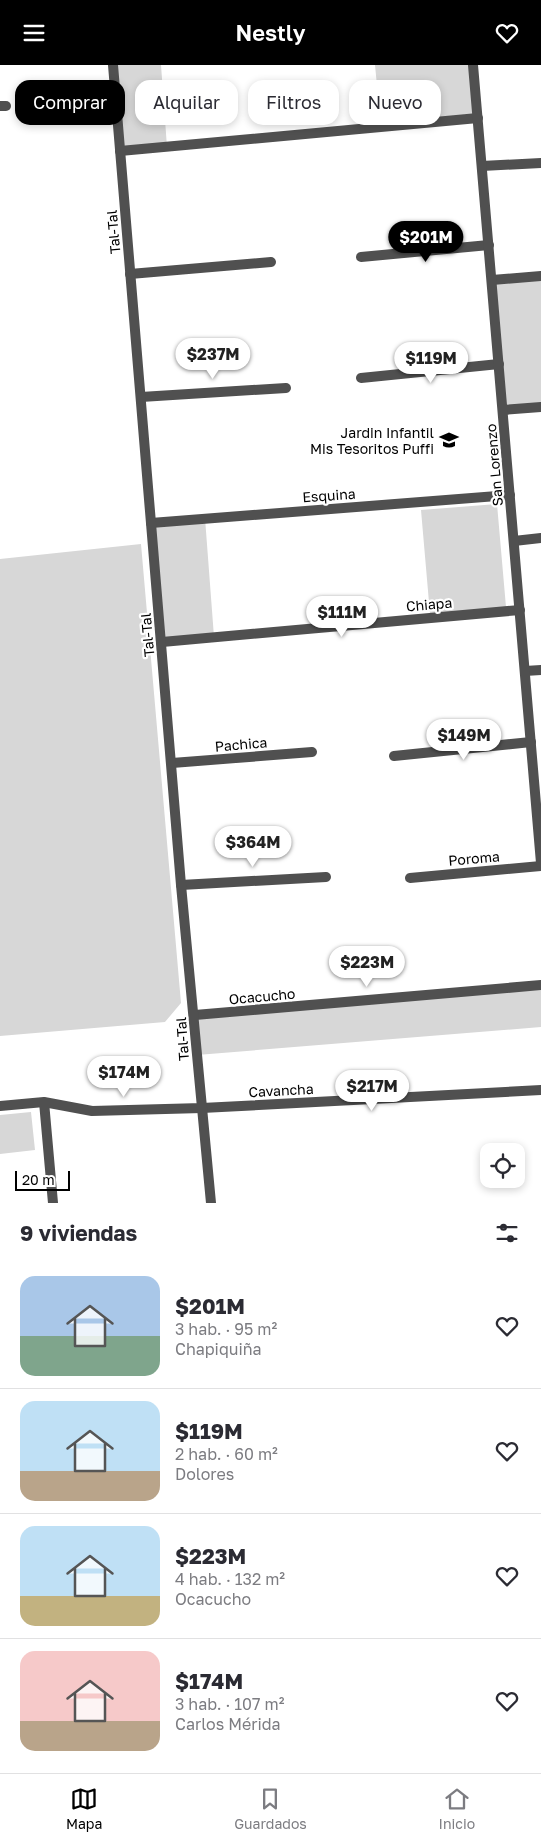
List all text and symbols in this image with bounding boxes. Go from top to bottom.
icon: menu [20,19,48,47]
text: Nestly [236,19,305,46]
icon: heart [493,19,521,47]
chip: Comprar [15,80,125,125]
chip: Alquilar [135,80,238,125]
chip: Filtros [248,80,339,125]
chip: Nuevo [349,80,441,125]
street label: Tal-Tal [103,209,123,255]
pin: $201M [391,221,461,263]
text: $201M [399,227,453,247]
pin: $237M [178,337,248,380]
pin: $119M [396,341,466,384]
text: $237M [186,344,240,364]
text: $119M [405,348,457,368]
street label: San Lorenzo [482,423,506,507]
place label: Jardin Infantil Mis Tesoritos Puffi [310,424,434,457]
school or university icon: Jardin Infantil Mis Tesoritos Puffi [438,429,460,451]
street label: Esquina [302,485,356,505]
street label: Chiapa [405,594,453,614]
pin: $111M [307,595,377,638]
text: $111M [317,602,367,622]
street label: Tal-Tal [137,612,157,658]
pin: $149M [429,719,499,761]
text: $149M [437,725,491,745]
street label: Pachica [214,733,268,755]
pin: $364M [218,825,288,868]
text: $364M [226,832,280,852]
street label: Poroma [448,847,500,869]
pin: $223M [332,945,402,988]
text: $223M [340,952,394,972]
street label: Ocacucho [228,985,296,1007]
street label: Tal-Tal [172,1016,192,1062]
pin: $174M [89,1055,159,1098]
text: $174M [98,1062,150,1082]
pin: $217M [337,1069,407,1112]
text: $217M [346,1076,398,1096]
street label: Cavancha [248,1080,314,1100]
map controls [480,1143,525,1188]
button: locate [480,1143,525,1188]
scale bar [15,1168,70,1191]
text: 20 m [22,1171,55,1188]
icon: filters [493,1219,521,1247]
text: 9 viviendas [20,1220,137,1246]
text: $201M [175,1293,245,1319]
icon: home [60,1296,120,1356]
icon: heart [493,1312,521,1340]
text: 3 hab. · 95 m² [175,1319,277,1339]
text: Chapiquiña [175,1339,262,1359]
text: $119M [175,1418,243,1444]
icon: home [60,1421,120,1481]
icon: heart [493,1437,521,1465]
text: 2 hab. · 60 m² [175,1444,278,1464]
text: Dolores [175,1464,234,1484]
text: $223M [175,1543,246,1569]
icon: home [60,1546,120,1606]
icon: heart [493,1562,521,1590]
text: 4 hab. · 132 m² [175,1569,285,1589]
text: Ocacucho [175,1589,251,1609]
text: $174M [175,1668,243,1694]
icon: home [60,1671,120,1731]
icon: heart [493,1687,521,1715]
text: 3 hab. · 107 m² [175,1694,284,1714]
text: Carlos Mérida [175,1714,281,1734]
tab: Mapa [66,1785,102,1832]
tab: Guardados [234,1785,307,1832]
tab: Inicio [439,1785,475,1832]

